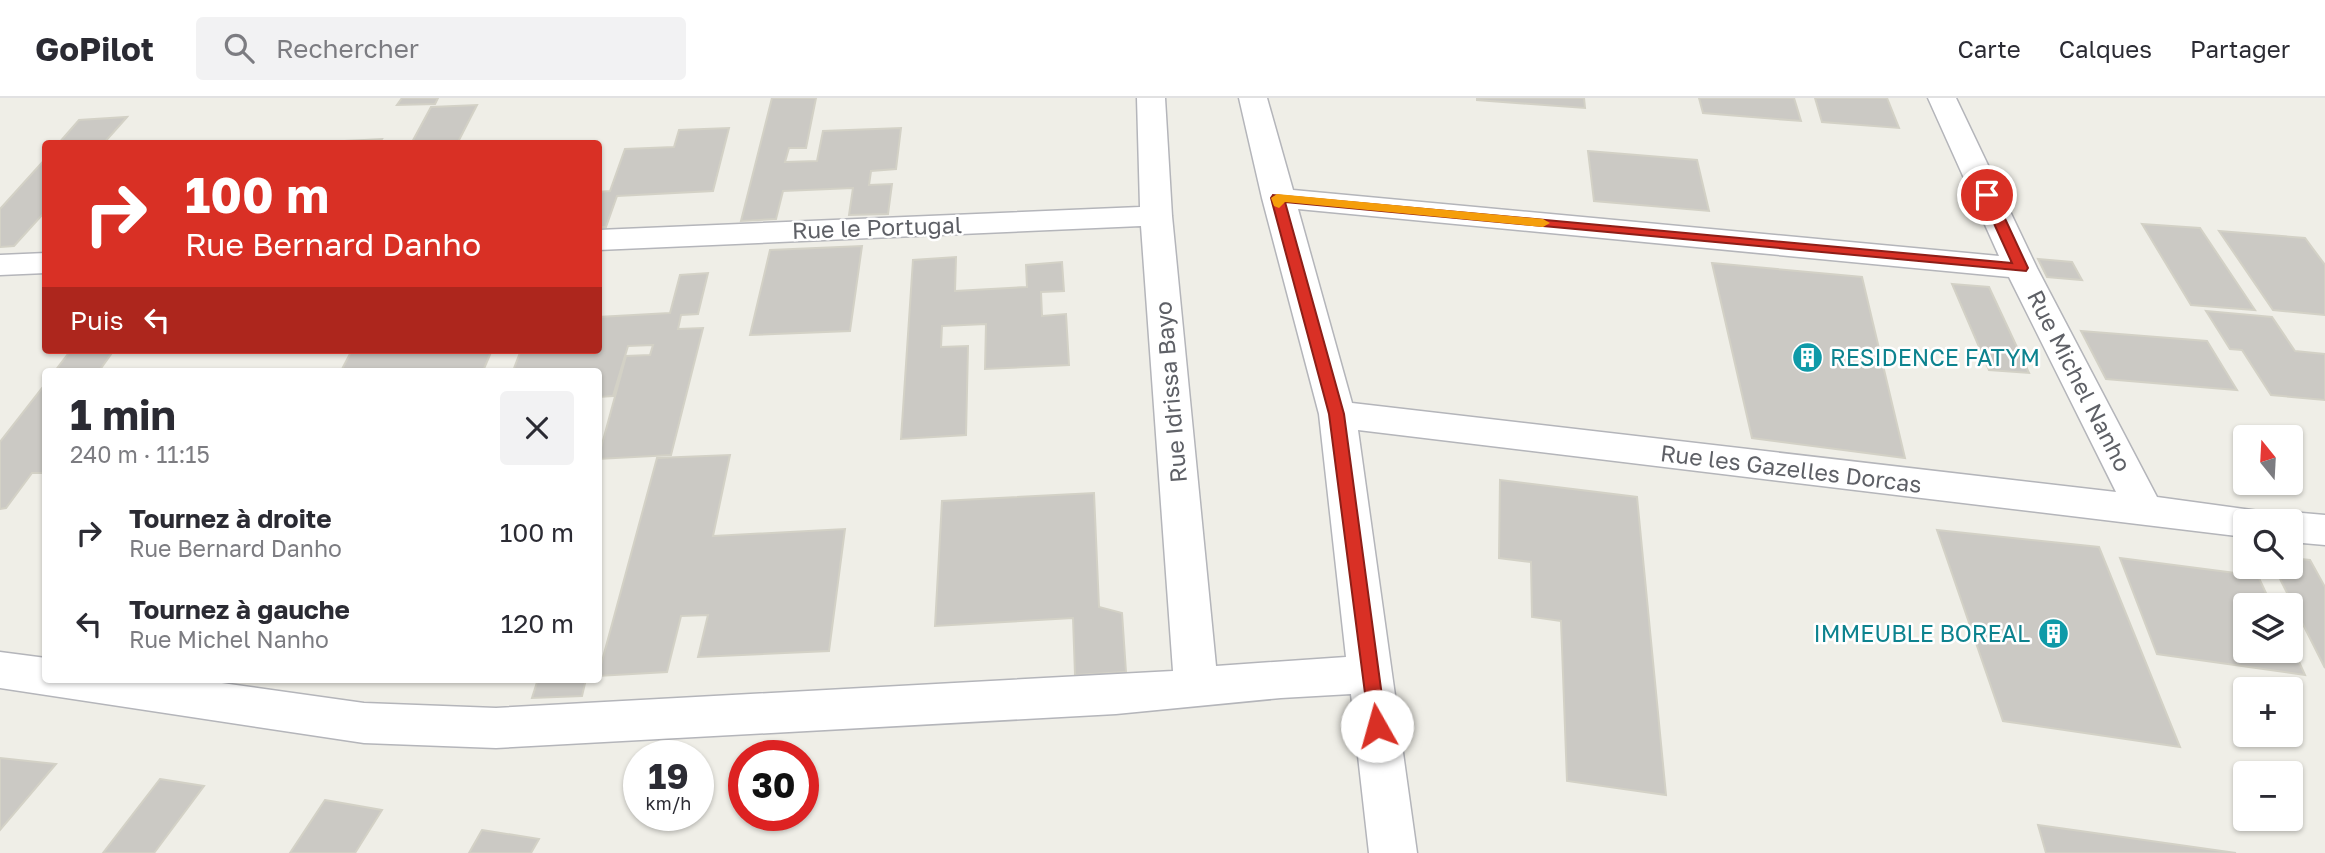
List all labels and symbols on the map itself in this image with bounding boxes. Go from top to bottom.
pin [1957,165,2017,225]
street label: Rue le Portugal [791,210,962,244]
street label: Rue Michel Nanho [2022,285,2138,476]
street label: Rue Idrissa Bayo [1148,300,1192,484]
building icon: RESIDENCE FATYM [1790,341,1824,375]
place label: RESIDENCE FATYM [1830,343,2040,371]
north arrow [2233,425,2303,495]
street label: Rue les Gazelles Dorcas [1659,438,1923,498]
building icon: IMMEUBLE BOREAL [2036,617,2070,651]
place label: IMMEUBLE BOREAL [1814,619,2030,647]
position arrow [1340,689,1414,763]
speed limit sign: 30 [728,740,819,831]

